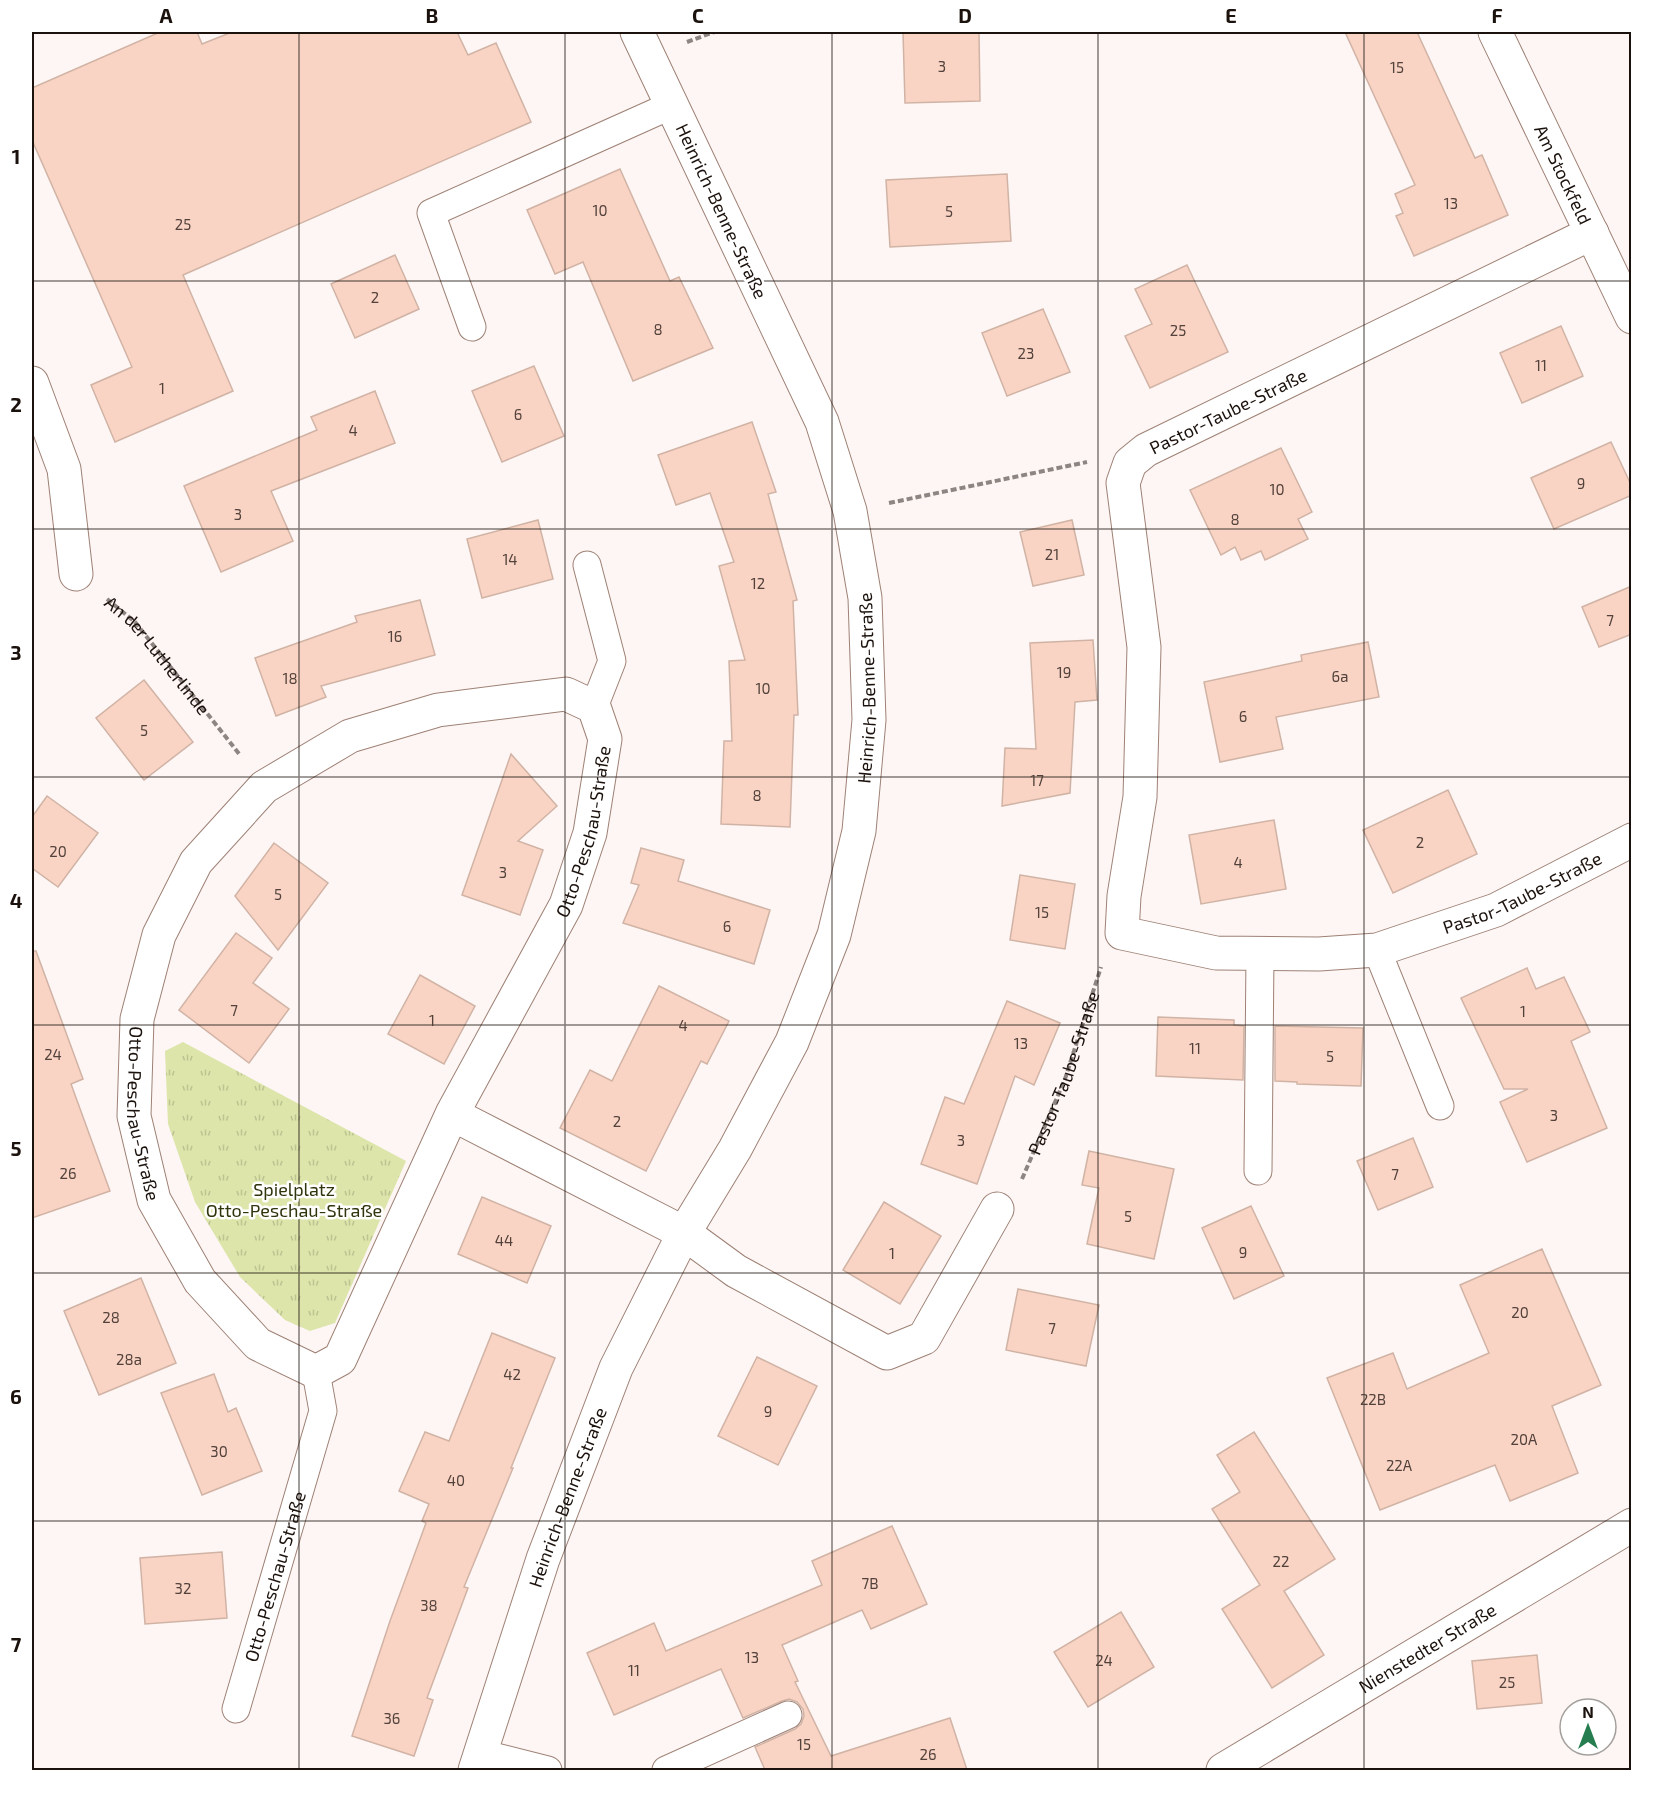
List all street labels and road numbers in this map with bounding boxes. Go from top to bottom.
street label: Heinrich-Benne-Straße [672,120,772,302]
street label: Am Stockfeld [1530,121,1597,228]
street label: Pastor-Taube-Straße [1146,363,1310,459]
street label: An der Lutherlinde [101,591,215,719]
street label: Heinrich-Benne-Straße [852,591,880,784]
street label: Otto-Peschau-Straße [550,744,615,921]
street label: Pastor-Taube-Straße [1440,847,1605,938]
street label: Pastor-Taube-Straße [1023,989,1103,1158]
street label: Otto-Peschau-Straße [123,1026,165,1203]
street label: Heinrich-Benne-Straße [524,1404,611,1590]
street label: Otto-Peschau-Straße [239,1489,310,1664]
street label: Nienstedter Straße [1354,1598,1500,1697]

